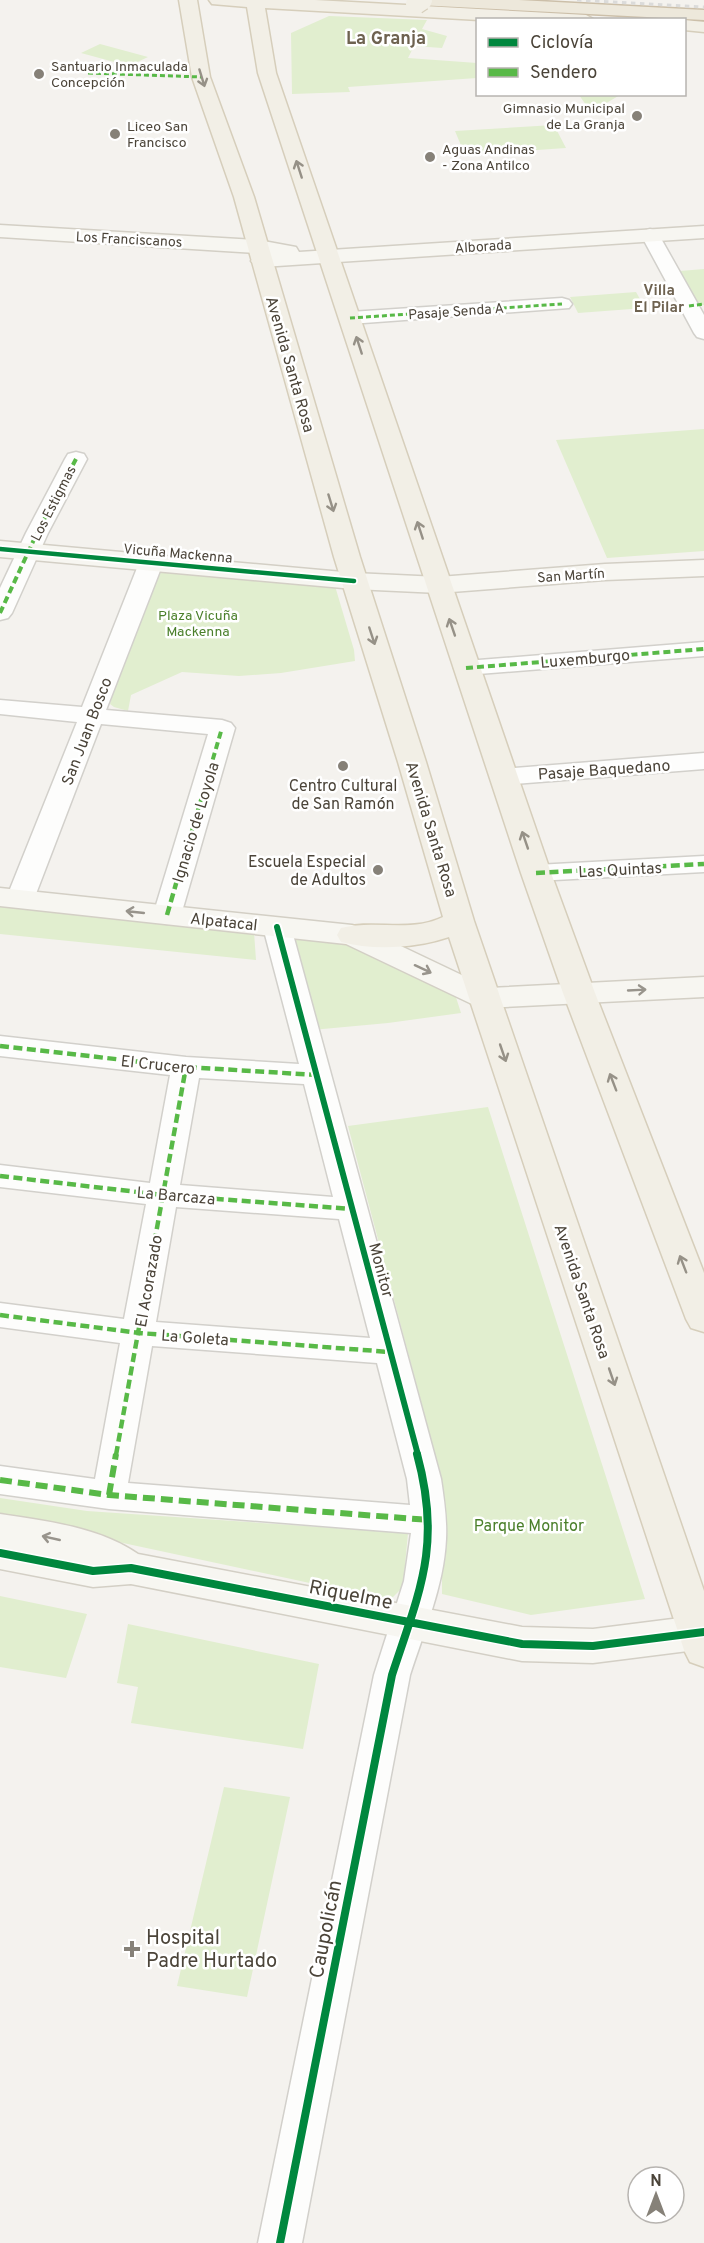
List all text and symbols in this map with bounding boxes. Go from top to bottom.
legend [476,18,686,96]
district label: La Granja [346,28,426,51]
text: Ciclovía [530,32,593,55]
place label: Santuario Inmaculada Concepción [51,59,188,92]
text: Sendero [530,62,597,85]
marker: Santuario Inmaculada Concepción [32,67,46,81]
one-way arrow [197,68,208,87]
place label: Gimnasio Municipal de La Granja [503,101,625,134]
marker: Gimnasio Municipal de La Granja [630,109,644,123]
place label: Liceo San Francisco [127,119,188,152]
marker: Liceo San Francisco [108,127,122,141]
place label: Aguas Andinas - Zona Antilco [442,142,535,175]
marker: Aguas Andinas - Zona Antilco [423,150,437,164]
one-way arrow [292,160,303,179]
street label: Los Franciscanos [75,229,183,252]
street label: Alborada [454,237,512,258]
district label: Villa El Pilar [634,282,685,318]
street label: Avenida Santa Rosa [260,294,318,435]
street label: Pasaje Senda A [408,301,505,324]
one-way arrow [352,336,363,355]
street label: Los Estigmas [28,463,81,544]
one-way arrow [326,493,337,512]
one-way arrow [414,521,425,540]
street label: Vicuña Mackenna [123,541,233,568]
street label: San Martín [537,566,606,587]
park label: Plaza Vicuña Mackenna [158,608,238,641]
one-way arrow [446,618,457,637]
one-way arrow [367,626,378,645]
street label: Luxemburgo [539,646,631,674]
street label: San Juan Bosco [58,675,118,789]
street label: Pasaje Baquedano [537,756,671,786]
marker: Centro Cultural de San Ramón [336,759,350,773]
street label: Avenida Santa Rosa [400,759,460,900]
street label: Ignacio de Loyola [169,760,225,885]
place label: Centro Cultural de San Ramón [289,777,397,815]
one-way arrow [518,831,529,850]
place label: Escuela Especial de Adultos [248,853,366,891]
street label: Las Quintas [578,859,663,883]
marker: Escuela Especial de Adultos [371,863,385,877]
one-way arrow [126,906,146,917]
street label: Alpatacal [189,910,258,936]
one-way arrow [414,963,432,975]
one-way arrow [627,985,647,996]
one-way arrow [499,1043,510,1062]
street label: El Crucero [120,1052,196,1080]
one-way arrow [607,1073,618,1092]
street label: La Barcaza [136,1184,216,1210]
street label: Avenida Santa Rosa [549,1222,614,1362]
street label: El Acorazado [132,1233,168,1329]
street label: Monitor [363,1241,397,1300]
one-way arrow [677,1256,688,1274]
street label: La Goleta [160,1327,229,1351]
one-way arrow [608,1367,619,1386]
park label: Parque Monitor [474,1517,584,1537]
one-way arrow [41,1532,60,1544]
street label: Riquelme [307,1575,395,1617]
street label: Caupolicán [305,1878,349,1981]
place label: Hospital Padre Hurtado [146,1926,277,1975]
marker: Hospital Padre Hurtado [123,1940,141,1958]
north arrow [626,2165,686,2225]
text: N [650,2172,662,2192]

